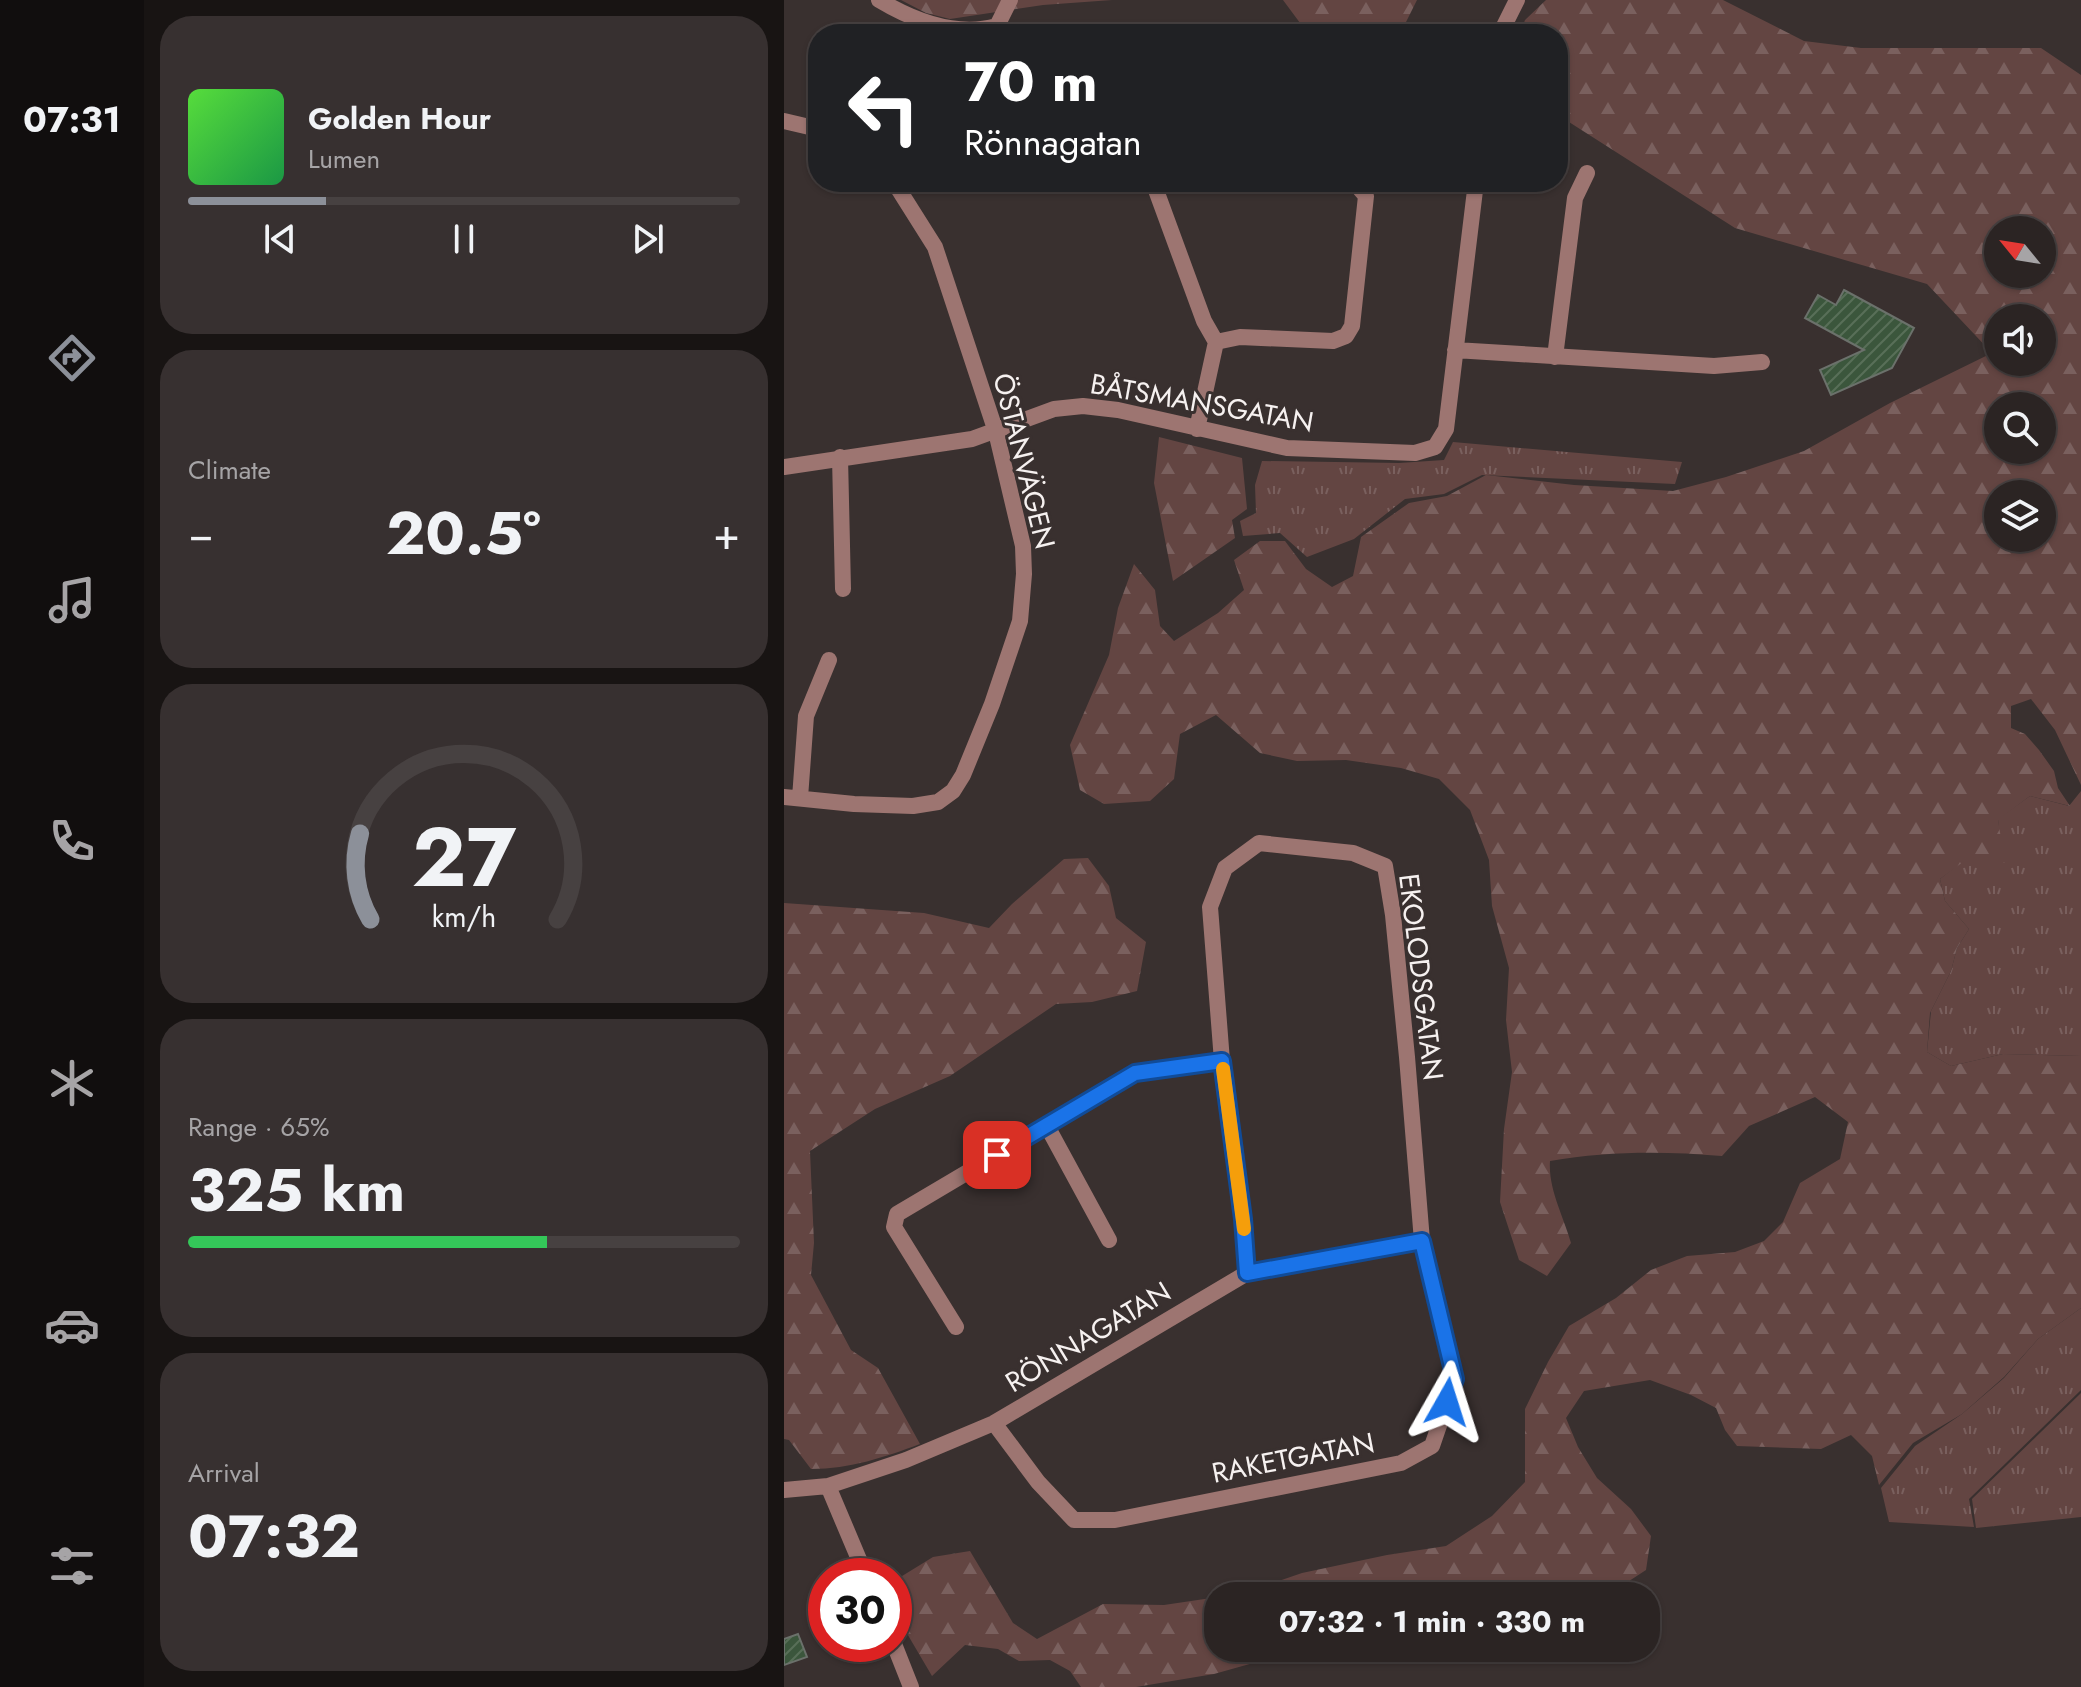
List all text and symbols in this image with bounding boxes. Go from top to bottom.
text: 70 m [964,41,1098,122]
icon: left [832,56,936,160]
text: 07:31 [23,93,121,145]
text: Golden Hour [308,97,491,140]
text: Rönnagatan [964,116,1142,168]
text: Lumen [308,140,380,178]
north arrow [1984,216,2056,288]
map controls [1984,216,2056,552]
icon: previous [258,217,302,261]
icon: pause [442,217,486,261]
icon: next [626,217,670,261]
button: sound [1984,304,2056,376]
icon: directions [44,330,100,386]
street label: BÅTSMANSGATAN [1087,363,1317,443]
street label: ÖSTANVÄGEN [982,369,1066,553]
button: search [1984,392,2056,464]
text: Climate [188,451,271,489]
button: layers [1984,480,2056,552]
text: 20.5° [386,490,541,577]
text: − [188,502,214,566]
text: + [713,502,740,566]
icon: music [44,572,100,628]
text: 27 [412,796,516,916]
icon: phone [44,813,100,869]
street label: EKOLODSGATAN [1388,871,1454,1083]
text: km/h [432,896,496,938]
icon: climate [44,1055,100,1111]
text: Range · 65% [188,1108,330,1146]
pin [963,1121,1031,1189]
icon: arrive [975,1133,1019,1177]
text: 325 km [188,1147,405,1234]
street label: RÖNNAGATAN [997,1271,1179,1403]
icon: car [44,1297,100,1353]
position arrow [1405,1360,1489,1444]
street label: RAKETGATAN [1208,1422,1378,1494]
text: Arrival [188,1454,260,1492]
text: 07:32 [188,1493,360,1580]
icon: filters [44,1538,100,1594]
speed limit sign: 30 [808,1558,912,1662]
text: 07:32 · 1 min · 330 m [1279,1600,1585,1643]

